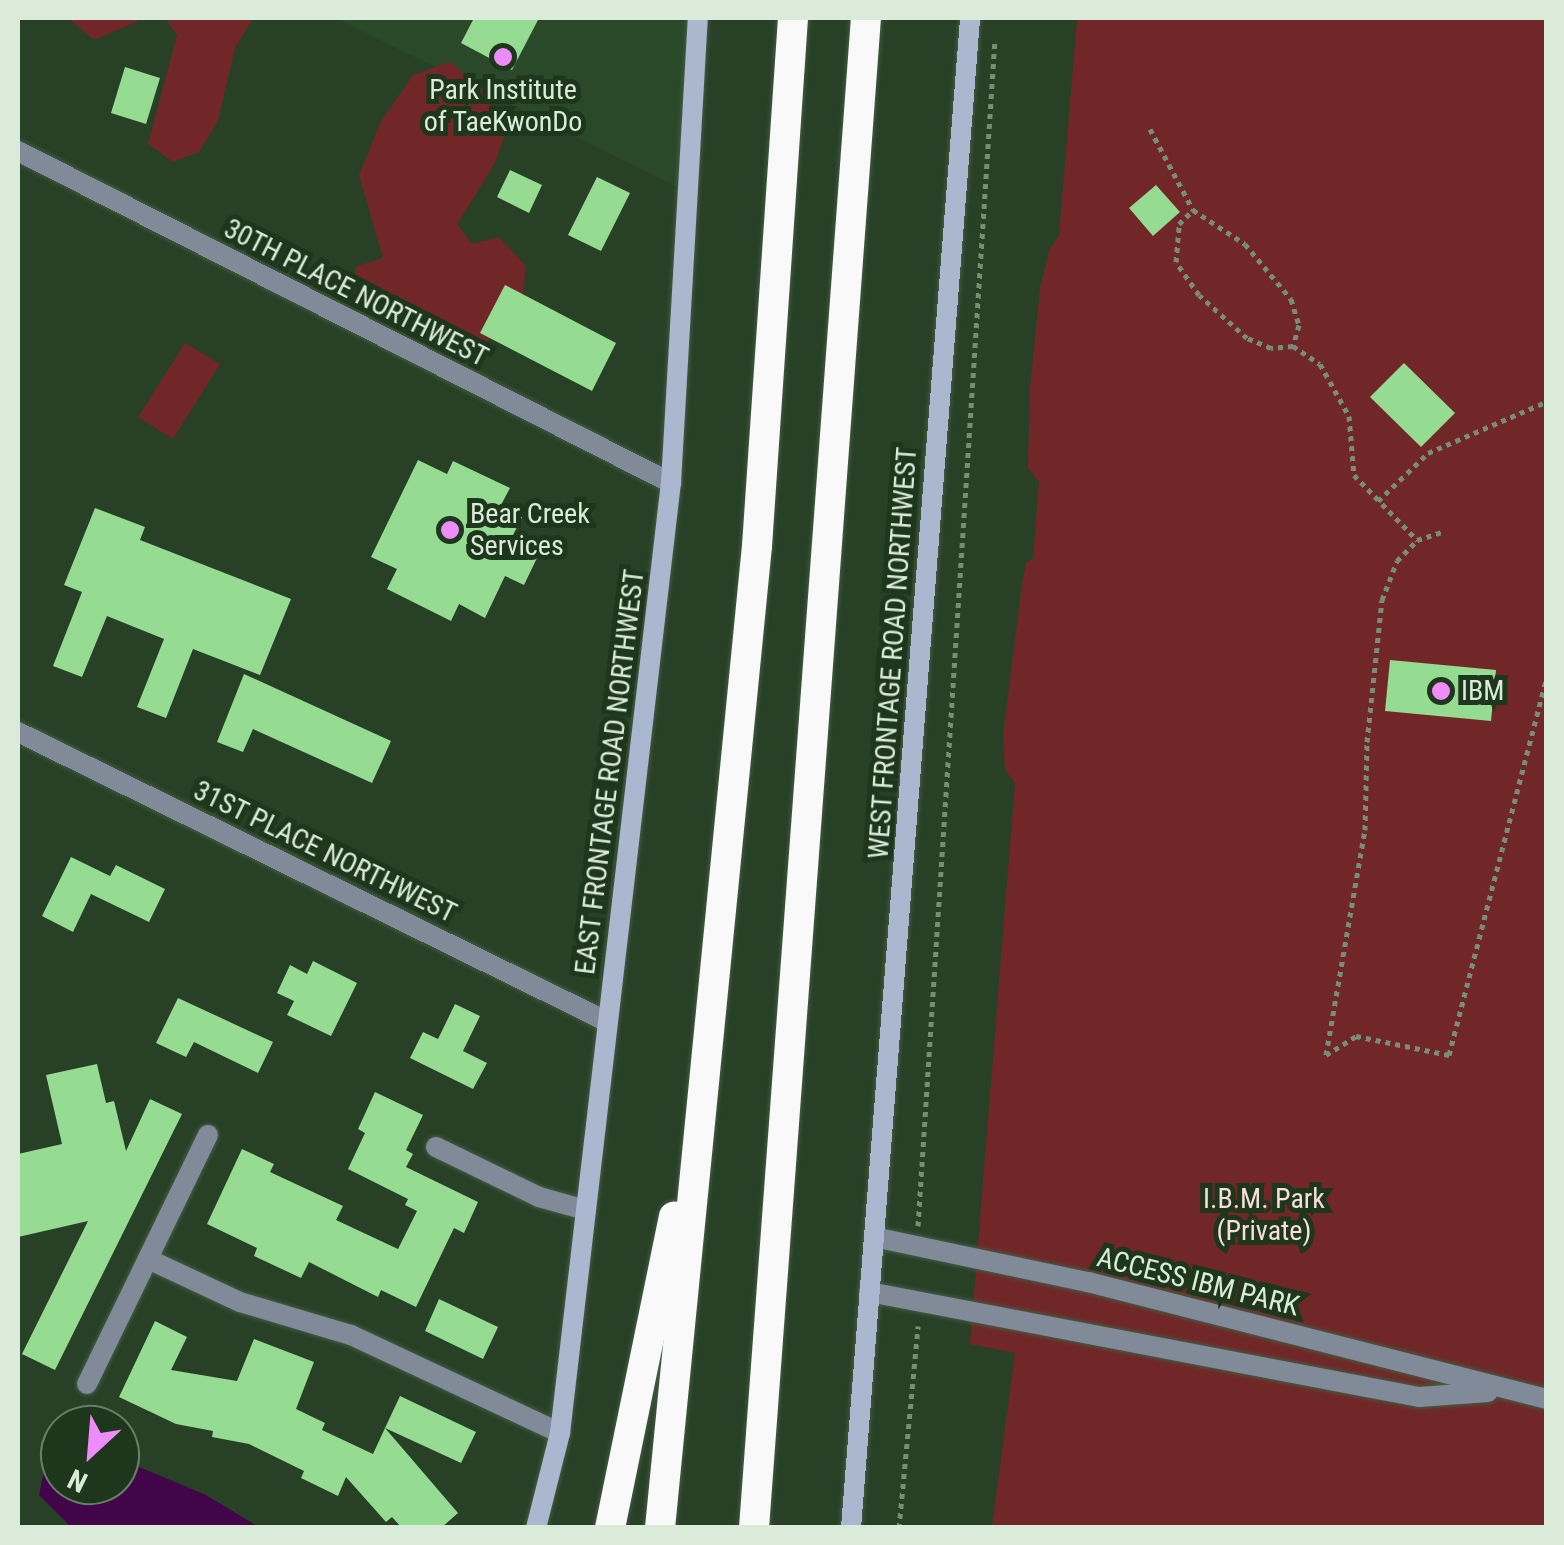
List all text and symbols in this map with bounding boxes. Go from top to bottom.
marker: Park Institute of TaeKwonDo [492,46,514,68]
place label: Park Institute of TaeKwonDo [423,73,583,139]
street label: 30TH PLACE NORTHWEST [218,212,494,374]
street label: WEST FRONTAGE ROAD NORTHWEST [862,446,924,860]
place label: Bear Creek Services [470,497,590,563]
marker: Bear Creek Services [439,519,461,541]
street label: EAST FRONTAGE ROAD NORTHWEST [568,567,652,977]
place label: IBM [1461,674,1504,708]
marker: IBM [1430,680,1452,702]
street label: 31ST PLACE NORTHWEST [188,774,462,930]
park label: I.B.M. Park (Private) [1203,1182,1325,1248]
street label: ACCESS IBM PARK [1094,1241,1302,1323]
north arrow [40,1405,140,1505]
text: N [63,1462,92,1499]

